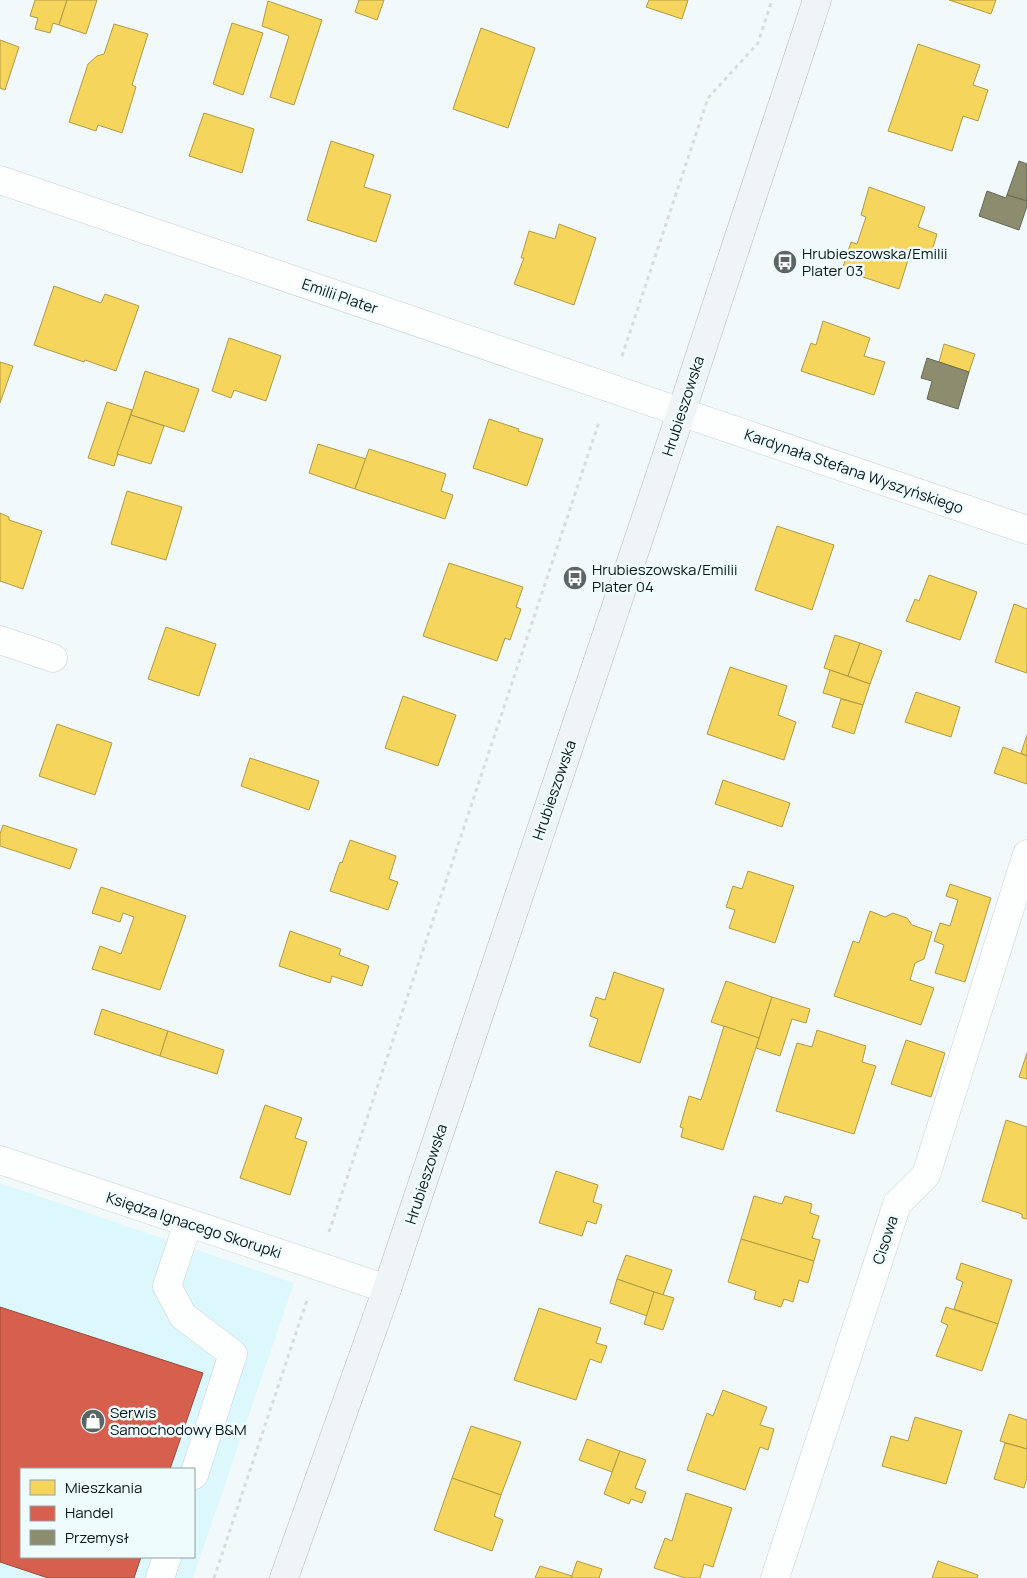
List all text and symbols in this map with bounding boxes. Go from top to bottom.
place label: Hrubieszowska/Emilii Plater 03 [802,243,947,281]
bus stop icon: Hrubieszowska/Emilii Plater 03 [772,249,798,275]
street label: Emilii Plater [299,273,381,319]
street label: Hrubieszowska [657,353,709,459]
street label: Kardynała Stefana Wyszyńskiego [742,424,966,518]
place label: Hrubieszowska/Emilii Plater 04 [592,559,737,597]
bus stop icon: Hrubieszowska/Emilii Plater 04 [562,565,588,591]
street label: Hrubieszowska [527,737,581,843]
street label: Hrubieszowska [400,1121,452,1227]
street label: Księdza Ignacego Skorupki [104,1187,284,1263]
street label: Cisowa [867,1213,903,1267]
place label: Serwis Samochodowy B&M [110,1402,247,1440]
shop icon: Serwis Samochodowy B&M [80,1408,106,1434]
legend [20,1468,195,1558]
text: Mieszkania [65,1477,142,1498]
text: Handel [65,1502,114,1523]
text: Przemysł [65,1527,130,1548]

